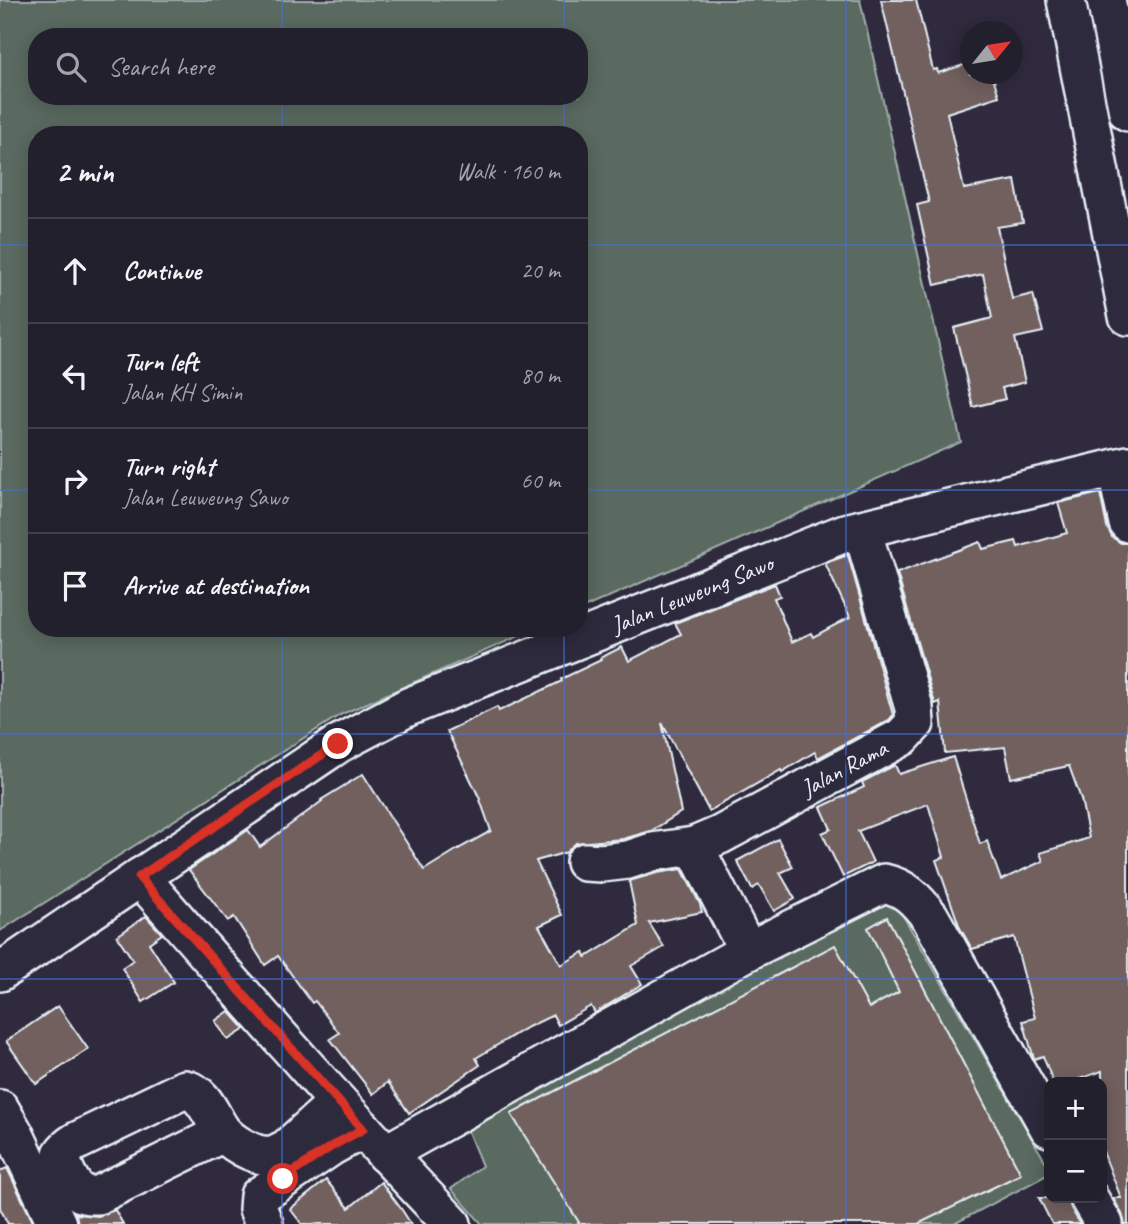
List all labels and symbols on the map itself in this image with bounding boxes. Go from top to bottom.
north arrow [960,21,1023,84]
street label: Jalan Leuweung Sawo [606,547,780,640]
route end [322,728,353,759]
street label: Jalan Rama [795,732,894,804]
route start [267,1163,298,1194]

